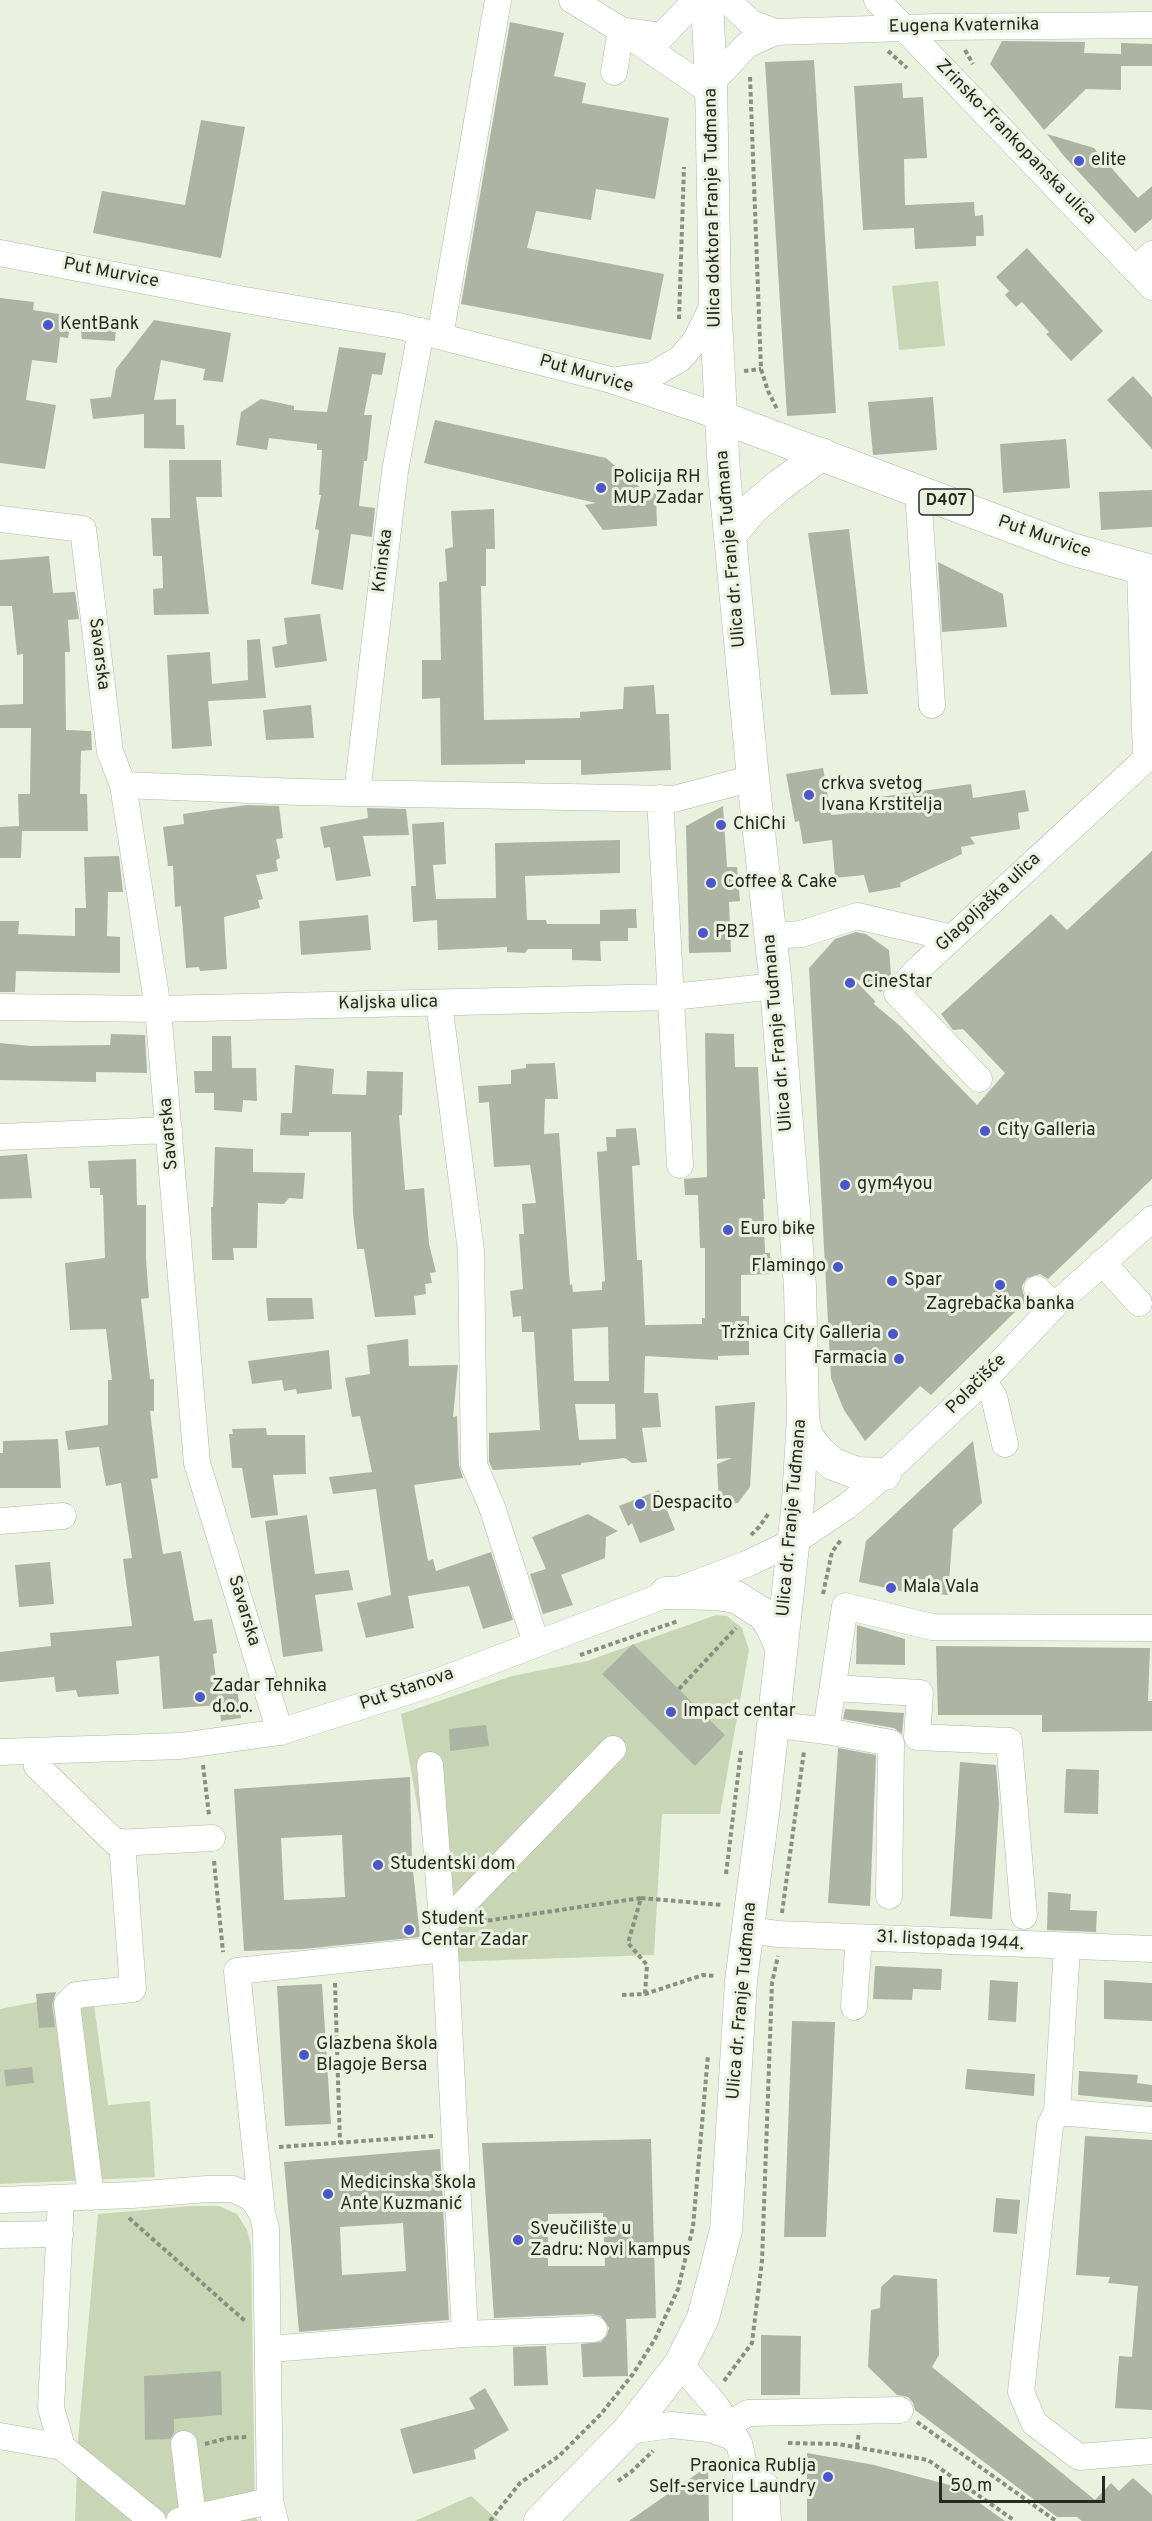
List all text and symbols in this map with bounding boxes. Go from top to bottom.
street label: Eugena Kvaternika [889,15,1039,39]
street label: Zrinsko-Frankopanska ulica [930,56,1100,230]
street label: Ulica doktora Franje Tuđmana [701,88,727,328]
place label: elite [1091,150,1126,172]
marker: elite [1072,154,1086,168]
street label: Put Murvice [61,254,161,294]
place label: KentBank [60,314,139,336]
marker: KentBank [41,318,55,332]
street label: Put Murvice [537,351,635,399]
street label: Ulica dr. Franje Tuđmana [713,449,751,649]
place label: Policija RH MUP Zadar [613,467,704,510]
marker: Policija RH MUP Zadar [594,481,608,495]
road number: D407 [919,489,973,515]
street label: Put Murvice [995,512,1093,564]
street label: Kninska [369,528,399,594]
street label: Savarska [83,617,113,691]
place label: crkva svetog Ivana Krstitelja [821,774,942,816]
marker: crkva svetog Ivana Krstitelja [802,788,816,802]
place label: ChiChi [733,814,786,836]
marker: ChiChi [714,818,728,832]
street label: Glagoljaška ulica [932,849,1046,957]
place label: Coffee & Cake [723,872,837,894]
marker: Coffee & Cake [704,876,718,890]
place label: PBZ [715,922,750,944]
marker: PBZ [696,926,710,940]
street label: Ulica dr. Franje Tuđmana [760,933,798,1133]
place label: CineStar [862,972,932,994]
marker: CineStar [843,976,857,990]
street label: Kaljska ulica [338,992,438,1016]
street label: Savarska [156,1097,184,1171]
place label: City Galleria [997,1120,1096,1142]
marker: City Galleria [978,1124,992,1138]
place label: gym4you [857,1174,933,1196]
marker: gym4you [838,1178,852,1192]
place label: Euro bike [740,1219,815,1241]
marker: Euro bike [721,1223,735,1237]
place label: Flamingo [751,1256,826,1278]
marker: Flamingo [831,1260,845,1274]
place label: Spar [904,1270,942,1292]
marker: Spar [885,1274,899,1288]
marker: Zagrebačka banka [993,1278,1007,1292]
place label: Zagrebačka banka [926,1294,1074,1316]
place label: Tržnica City Galleria [720,1323,881,1345]
marker: Tržnica City Galleria [886,1327,900,1341]
place label: Farmacia [814,1348,887,1370]
street label: Polačišće [942,1350,1012,1420]
marker: Farmacia [892,1352,906,1366]
street label: Ulica dr. Franje Tuđmana [774,1418,812,1618]
place label: Despacito [652,1493,732,1515]
marker: Despacito [633,1497,647,1511]
street label: Savarska [222,1573,264,1649]
place label: Mala Vala [903,1577,979,1599]
marker: Mala Vala [884,1581,898,1595]
street label: Put Stanova [357,1664,457,1716]
place label: Zadar Tehnika d.o.o. [212,1676,327,1718]
marker: Zadar Tehnika d.o.o. [193,1690,207,1704]
place label: Impact centar [683,1701,796,1723]
marker: Impact centar [664,1705,678,1719]
place label: Studentski dom [390,1854,516,1876]
marker: Studentski dom [371,1858,385,1872]
street label: Ulica dr. Franje Tuđmana [724,1901,762,2101]
place label: Student Centar Zadar [421,1909,528,1952]
marker: Student Centar Zadar [402,1923,416,1937]
street label: 31. listopada 1944. [876,1927,1024,1957]
place label: Glazbena škola Blagoje Bersa [316,2034,438,2076]
marker: Glazbena škola Blagoje Bersa [297,2048,311,2062]
place label: Medicinska škola Ante Kuzmanić [340,2173,476,2216]
marker: Medicinska škola Ante Kuzmanić [321,2187,335,2201]
place label: Sveučilište u Zadru: Novi kampus [530,2219,691,2262]
marker: Sveučilište u Zadru: Novi kampus [511,2233,525,2247]
place label: Praonica Rublja Self-service Laundry [649,2456,816,2498]
scale bar [942,2464,1108,2502]
marker: Praonica Rublja Self-service Laundry [821,2470,835,2484]
text: 50 m [950,2475,992,2498]

